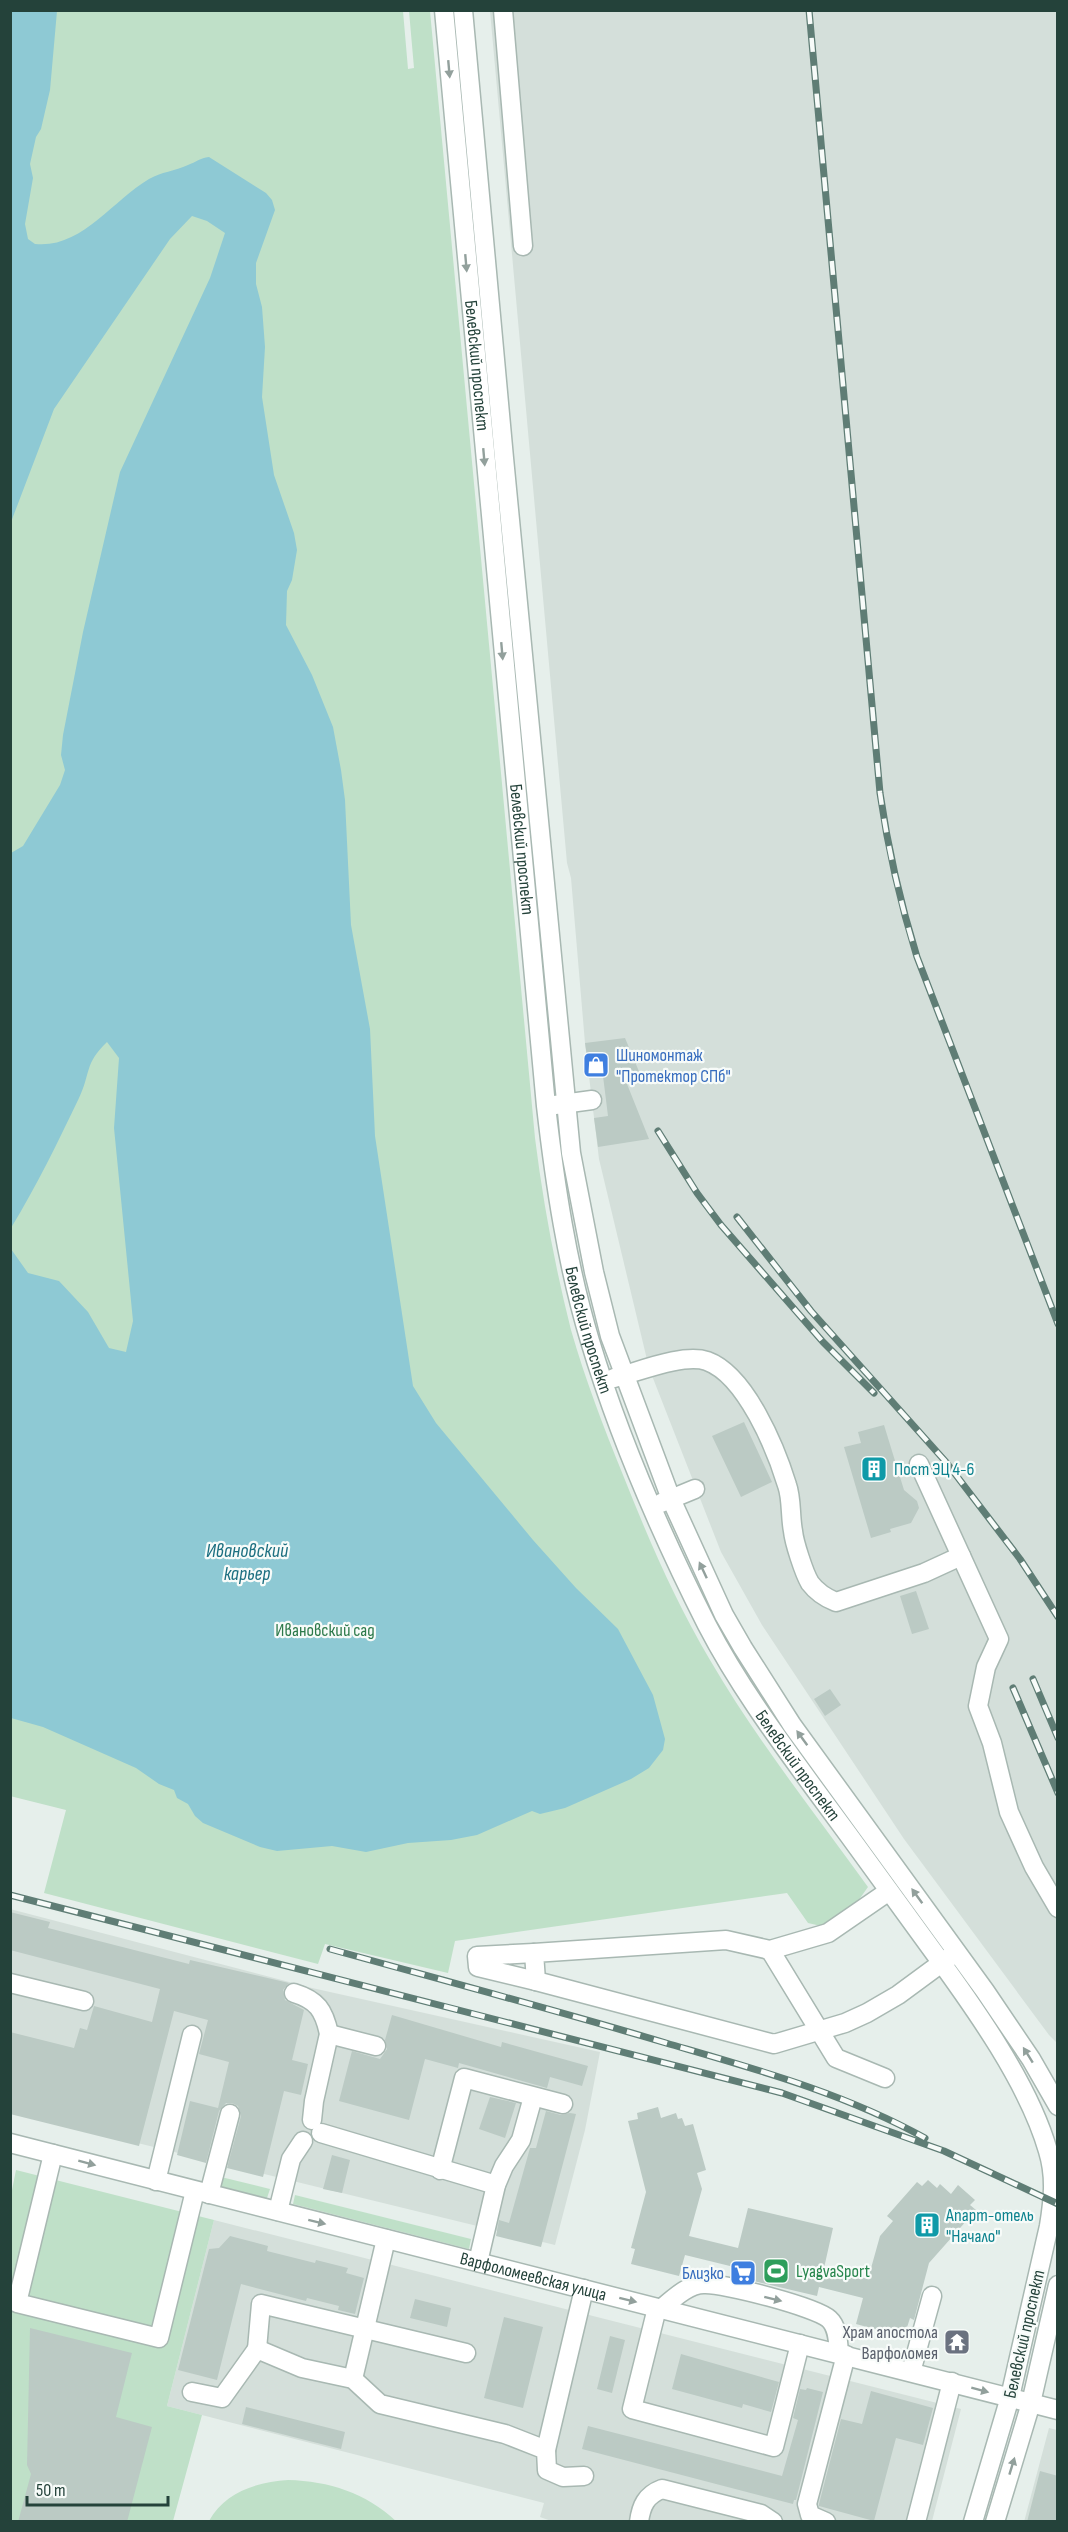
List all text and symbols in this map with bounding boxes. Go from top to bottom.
one-way arrow [444,59,454,78]
one-way arrow [461,254,471,273]
street label: Белевский проспект [460,299,493,432]
one-way arrow [479,448,489,467]
one-way arrow [497,642,507,661]
street label: Белевский проспект [505,783,538,916]
place label: Шиномонтаж "Протектор СПб" [616,1045,731,1087]
shop icon: Шиномонтаж "Протектор СПб" [581,1050,611,1080]
street label: Белевский проспект [560,1265,616,1396]
building icon: Пост ЭЦ 4-6 [859,1454,889,1484]
place label: Пост ЭЦ 4-6 [894,1459,975,1480]
water label: Ивановский карьер [206,1539,289,1586]
one-way arrow [699,1562,708,1579]
park label: Ивановский сад [275,1620,375,1641]
street label: Белевский проспект [751,1706,845,1825]
one-way arrow [796,1731,808,1746]
one-way arrow [911,1888,923,1903]
one-way arrow [1023,2047,1034,2064]
one-way arrow [79,2159,97,2168]
place label: Апарт-отель "Начало" [945,2205,1034,2247]
building icon: Апарт-отель "Начало" [912,2210,942,2240]
one-way arrow [308,2217,326,2227]
street label: Варфоломеевская улица [458,2248,609,2306]
sports icon: LyagvaSport [761,2256,791,2286]
supermarket icon: Близко [728,2258,758,2288]
place label: LyagvaSport [796,2261,870,2282]
place label: Близко [682,2263,724,2284]
street label: Белевский проспект [1000,2268,1049,2400]
one-way arrow [764,2295,782,2304]
one-way arrow [619,2296,637,2306]
place label: Храм апостола Варфоломея [842,2322,938,2364]
temple icon: Храм апостола Варфоломея [942,2327,972,2357]
one-way arrow [971,2385,989,2395]
one-way arrow [1008,2457,1017,2475]
scale bar [27,2469,168,2507]
text: 50 m [36,2480,66,2501]

